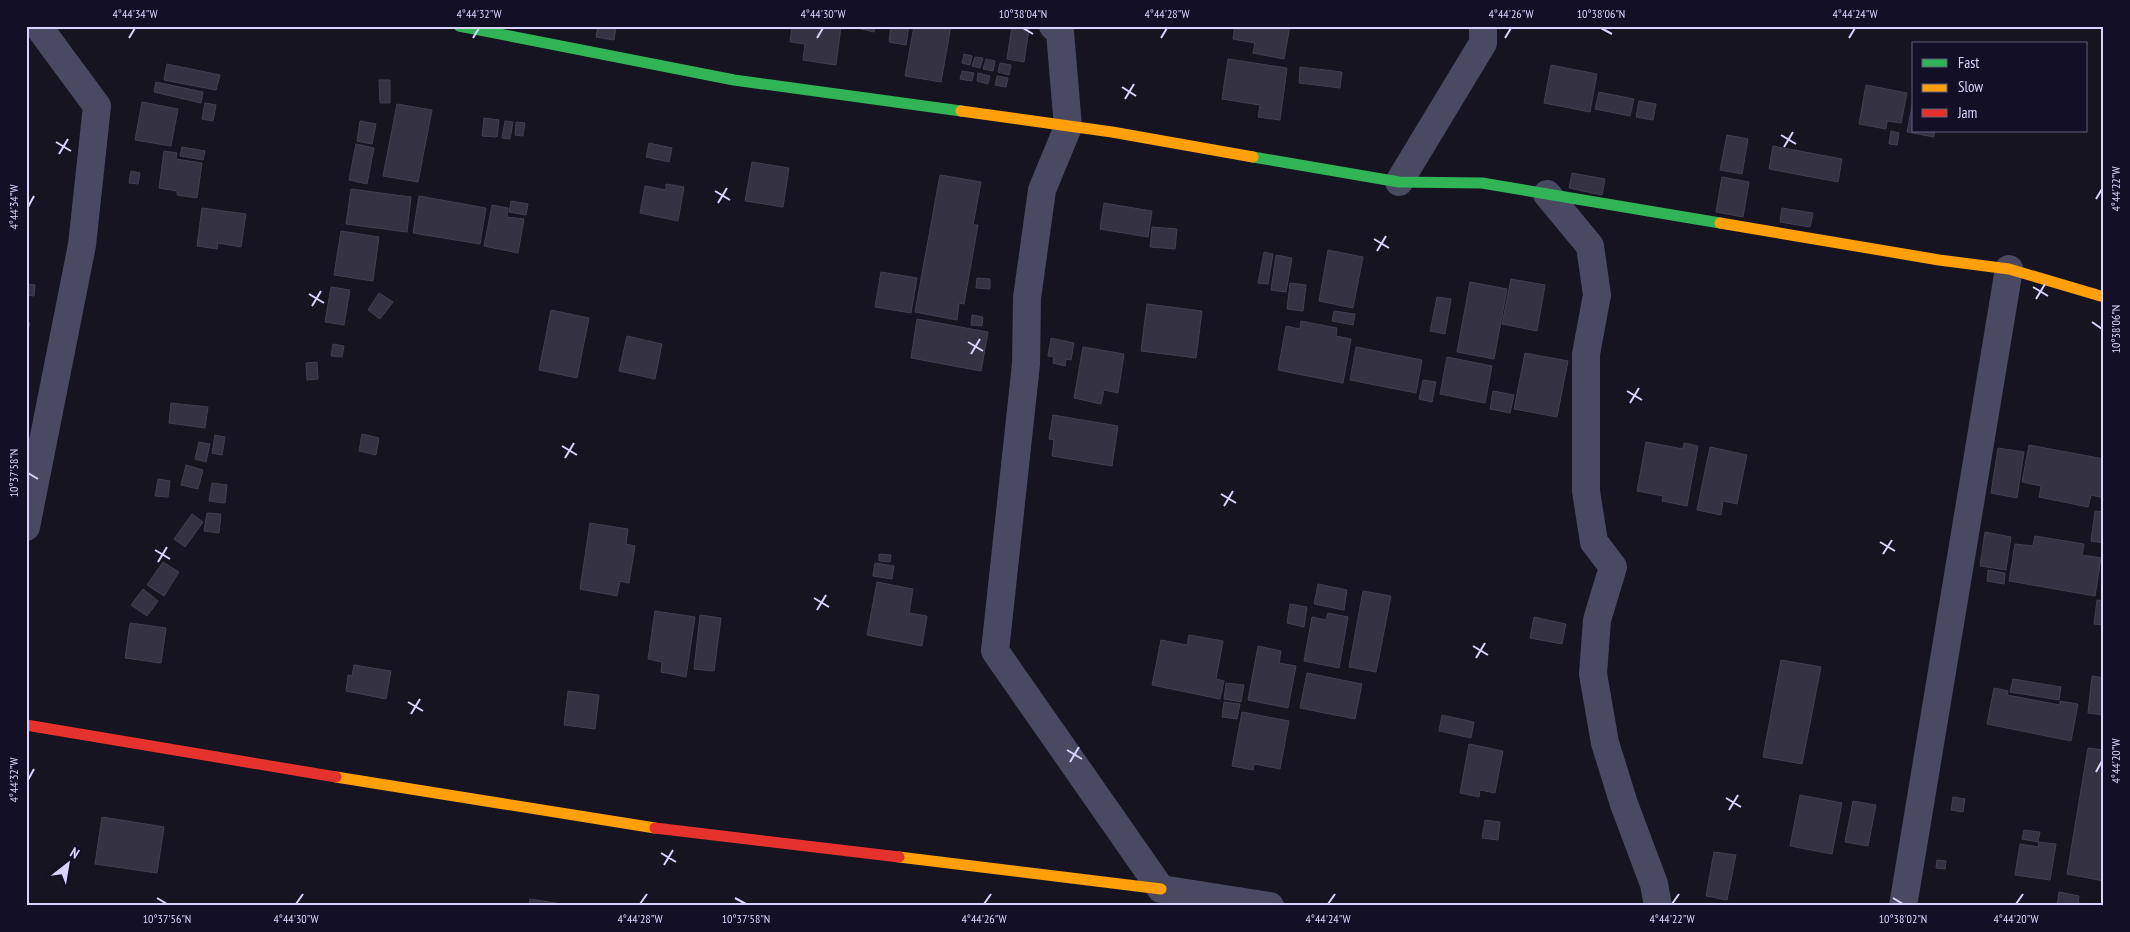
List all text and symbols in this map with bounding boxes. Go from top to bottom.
text: 4°44'34"W [112,6,158,21]
text: 4°44'32"W [456,6,502,21]
text: 4°44'30"W [800,6,846,21]
text: 10°38'04"N [999,6,1047,21]
text: 4°44'28"W [1144,6,1190,21]
text: 4°44'26"W [1488,6,1534,21]
text: 10°38'06"N [1577,6,1625,21]
text: 4°44'24"W [1832,6,1878,21]
legend [1912,42,2088,132]
text: Fast [1958,53,1979,72]
text: Slow [1958,77,1983,96]
text: Jam [1957,103,1977,122]
text: 4°44'22"W [2108,166,2123,212]
text: 4°44'34"W [6,184,21,230]
text: 10°38'06"N [2108,305,2123,353]
text: 10°37'58"N [6,449,21,497]
text: 4°44'20"W [2108,738,2123,784]
text: 4°44'32"W [6,757,21,803]
north arrow [42,840,92,890]
text: N [67,843,83,863]
text: 10°37'56"N [143,911,191,926]
text: 4°44'30"W [273,911,319,926]
text: 4°44'28"W [617,911,663,926]
text: 10°37'58"N [722,911,770,926]
text: 4°44'26"W [961,911,1007,926]
text: 4°44'24"W [1305,911,1351,926]
text: 4°44'22"W [1649,911,1695,926]
text: 10°38'02"N [1879,911,1927,926]
text: 4°44'20"W [1993,911,2039,926]

